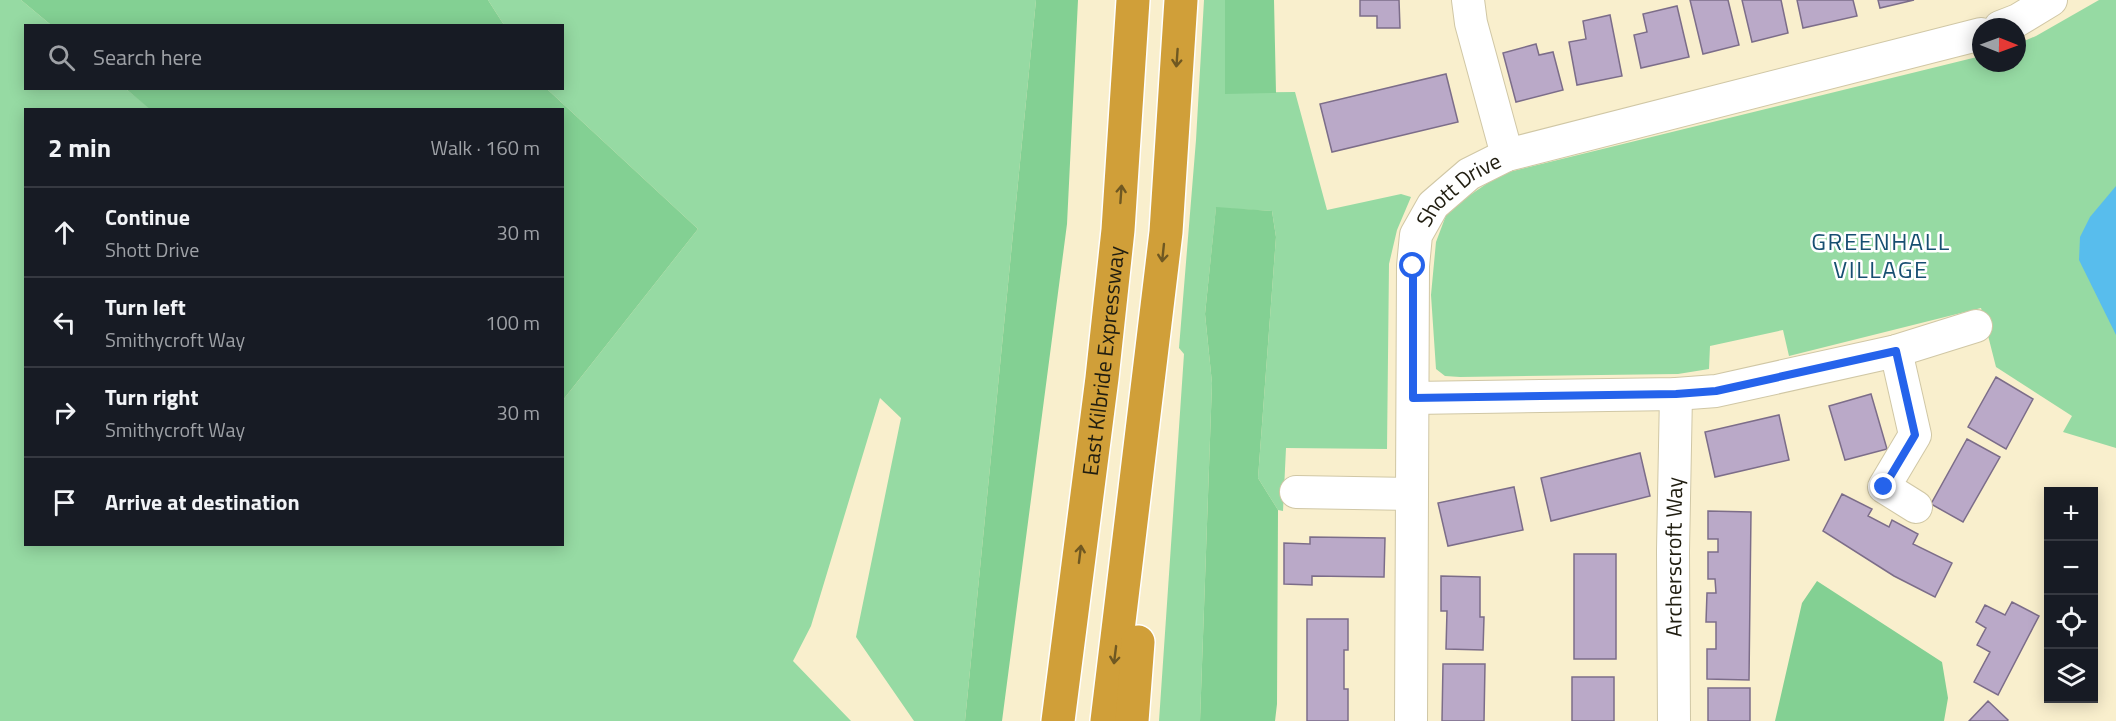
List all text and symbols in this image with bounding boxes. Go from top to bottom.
north arrow [1972,18,2026,72]
search box [24,24,564,90]
text: Search here [93,40,202,74]
icon: search [45,41,78,74]
one-way arrow [1171,48,1182,68]
text: 2 min [48,128,111,167]
text: Walk · 160 m [431,132,540,163]
street label: Shott Drive [1407,144,1507,233]
one-way arrow [1116,184,1127,204]
text: Continue [105,200,190,234]
icon: ahead [48,216,81,249]
text: 30 m [496,217,540,248]
district label: GREENHALL VILLAGE [1811,223,1951,287]
text: Shott Drive [105,234,199,265]
one-way arrow [1158,242,1169,262]
street label: East Kilbride Expressway [1073,244,1133,478]
route start [1399,252,1425,278]
text: Turn left [105,290,186,324]
icon: left [48,306,81,339]
text: 100 m [485,307,540,338]
text: Smithycroft Way [105,324,245,355]
text: Turn right [105,380,199,414]
icon: right [48,396,81,429]
text: 30 m [496,397,540,428]
text: Smithycroft Way [105,414,245,445]
route end [1870,473,1896,499]
street label: Archerscroft Way [1656,476,1691,637]
text: Arrive at destination [105,485,300,519]
icon: arrive [48,486,81,519]
map controls [2044,487,2098,703]
button: + [2044,487,2098,541]
button: − [2044,541,2098,595]
one-way arrow [1074,545,1085,565]
button: locate [2044,595,2098,649]
one-way arrow [1109,645,1120,664]
button: layers [2044,649,2098,703]

